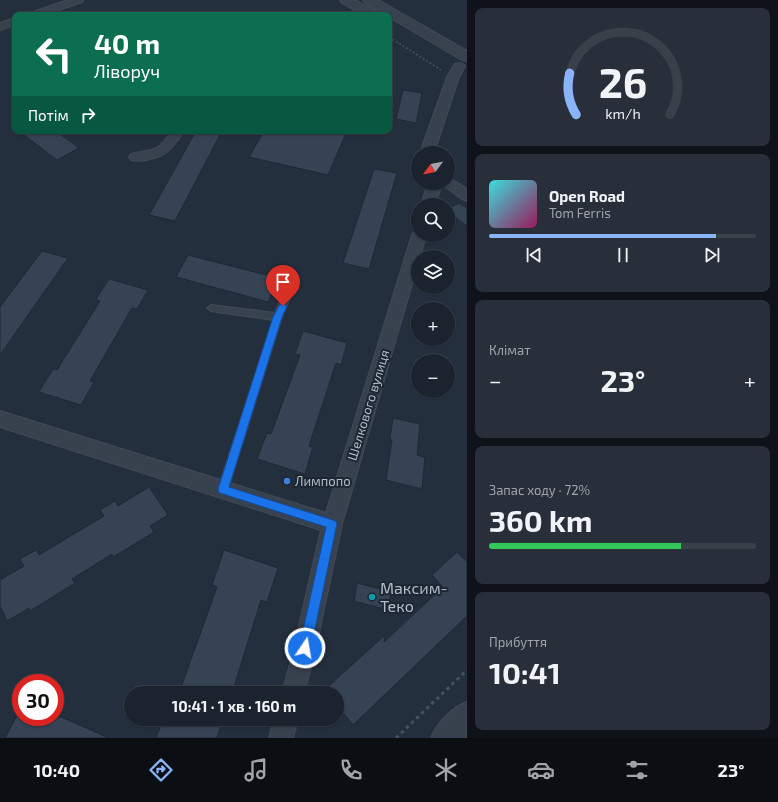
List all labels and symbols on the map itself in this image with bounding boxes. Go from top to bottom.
north arrow [411,146,455,190]
pin [266,265,300,306]
street label: Шелкового вулиця [344,348,392,462]
place label: Лимпопо [295,473,351,489]
marker: Лимпопо [282,476,292,486]
place label: Максим- Теко [380,578,448,615]
marker: Максим- Теко [367,592,377,602]
position arrow [284,627,326,669]
speed limit sign: 30 [12,674,64,726]

